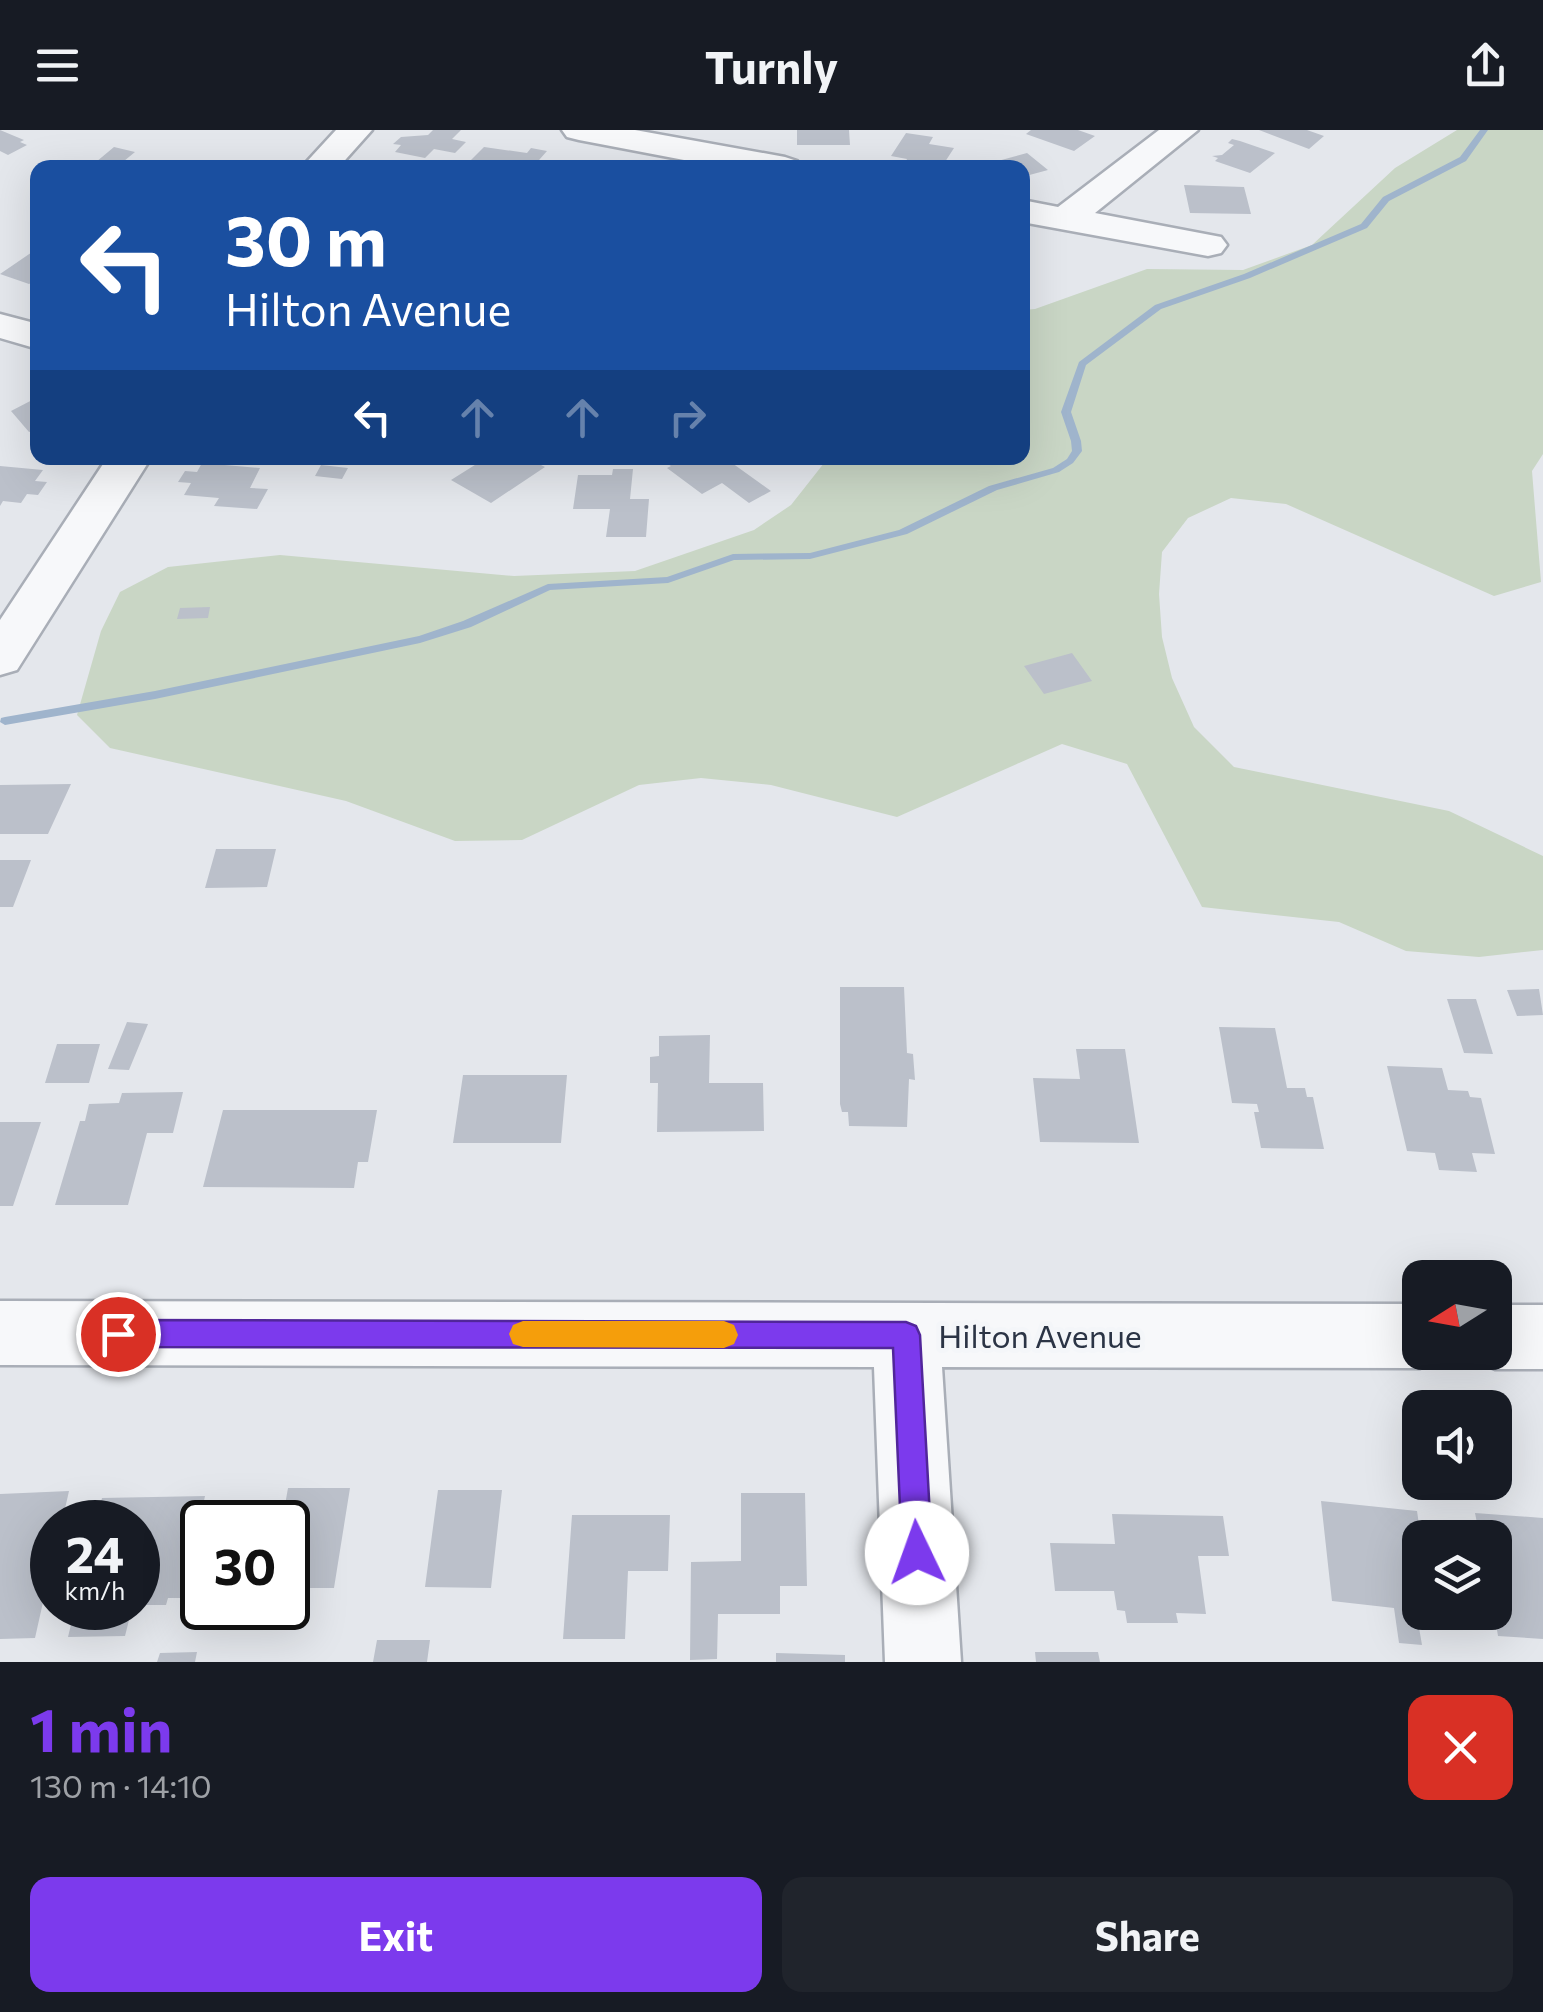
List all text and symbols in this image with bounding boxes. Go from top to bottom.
icon: menu [30,38,85,93]
text: Turnly [705,38,838,93]
icon: share [1458,38,1513,93]
text: 30 m [225,195,387,280]
icon: left [60,200,190,330]
text: Hilton Avenue [225,280,511,335]
icon: left [345,390,400,445]
icon: ahead [450,390,505,445]
icon: ahead [555,390,610,445]
icon: right [660,390,715,445]
north arrow [1402,1260,1512,1370]
map controls [1402,1260,1512,1630]
pin [76,1292,161,1377]
icon: arrive [91,1307,146,1362]
street label: Hilton Avenue [938,1315,1142,1355]
button: sound [1402,1390,1512,1500]
speed limit sign: 30 [180,1500,310,1630]
position arrow [865,1501,969,1605]
button: layers [1402,1520,1512,1630]
text: 24 [66,1522,124,1583]
text: km/h [65,1575,125,1605]
text: 1 min [30,1691,172,1764]
button: close [1408,1695,1513,1800]
text: 130 m · 14:10 [30,1765,212,1805]
button: Exit [30,1877,762,1992]
button: Share [782,1877,1513,1992]

